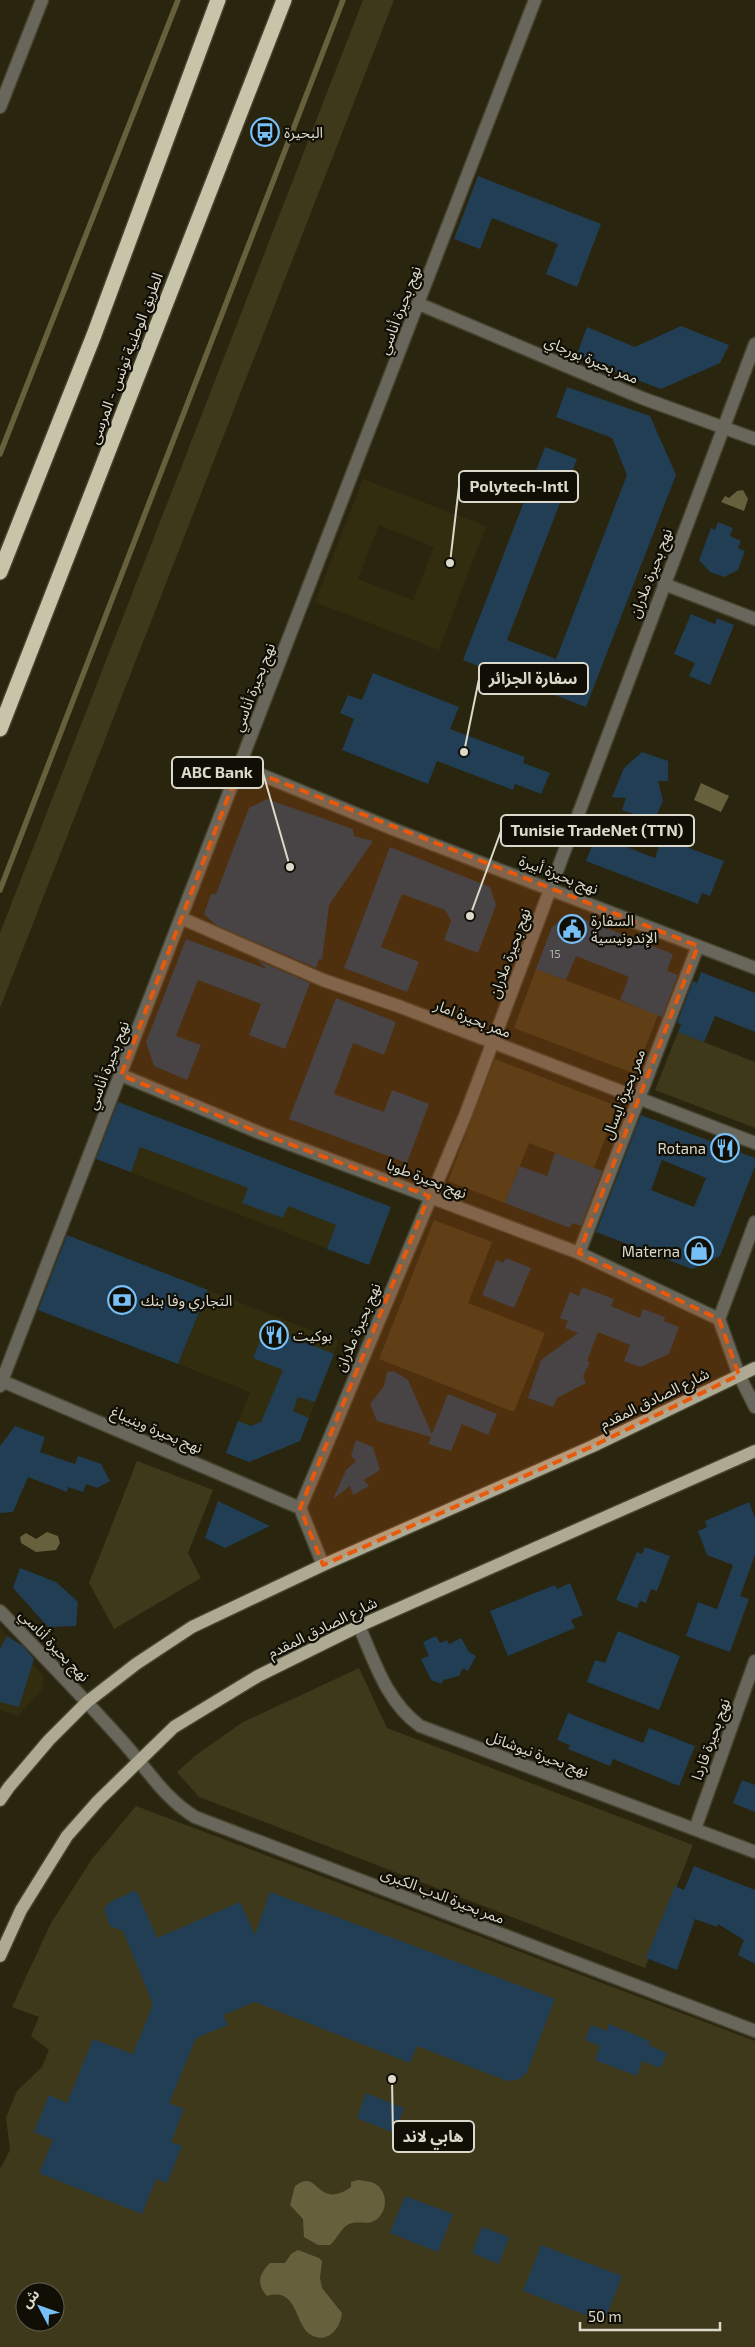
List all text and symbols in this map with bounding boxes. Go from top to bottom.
bus stop icon: البحيرة [250,117,280,147]
place label: البحيرة [284,123,323,142]
street label: نهج بحيرة أناسي [374,263,428,358]
street label: الطريق الوطنية تونس - المرسى [84,270,168,447]
street label: ممر بحيرة بورجاي [541,331,642,390]
callout: Polytech-Intl [459,471,578,502]
text: Polytech-Intl [469,476,569,496]
street label: نهج بحيرة ملاران [625,526,679,622]
street label: نهج بحيرة أناسي [228,640,282,735]
callout: سفارة الجزائر [479,663,588,694]
text: سفارة الجزائر [488,668,577,688]
callout: ABC Bank [172,757,263,788]
text: ABC Bank [181,762,253,781]
callout: Tunisie TradeNet (TTN) [501,815,694,846]
text: Tunisie TradeNet (TTN) [511,820,684,839]
street label: نهج بحيرة أبيرة [515,851,601,901]
street label: نهج بحيرة ملاران [484,906,537,1002]
place label: السفارة الإندونيسية [591,911,657,948]
public building icon: السفارة الإندونيسية [557,914,587,944]
house number: 15 [549,946,561,960]
street label: ممر بحيرة امار [431,995,514,1042]
street label: نهج بحيرة أناسي [82,1018,136,1113]
street label: ممر بحيرة ايسال [598,1046,649,1142]
restaurant icon: Rotana [710,1133,740,1163]
place label: Rotana [657,1139,706,1157]
street label: نهج بحيرة طوبا [383,1154,470,1205]
shop icon: Materna [684,1236,714,1266]
place label: Materna [622,1242,680,1260]
street label: نهج بحيرة ملاران [330,1280,387,1376]
bank icon: التجاري وفا بنك [107,1285,137,1315]
place label: التجاري وفا بنك [141,1291,232,1312]
restaurant icon: بوكيت [259,1320,289,1350]
place label: بوكيت [293,1326,332,1345]
street label: شارع الصادق المقدم [596,1364,714,1436]
street label: نهج بحيرة وينيباغ [107,1402,205,1460]
street label: شارع الصادق المقدم [264,1593,382,1665]
street label: نهج بحيرة أناسي [13,1605,94,1688]
street label: نهج بحيرة قاردا [687,1696,737,1784]
street label: نهج بحيرة نيوشاتل [483,1726,591,1784]
street label: ممر بحيرة الدب الكبرى [378,1863,507,1928]
callout: هابي لاند [393,2121,474,2152]
text: هابي لاند [403,2126,464,2150]
north arrow [15,2282,65,2332]
text: ش [17,2285,43,2311]
scale bar [580,2300,720,2332]
text: 50 m [588,2307,622,2325]

